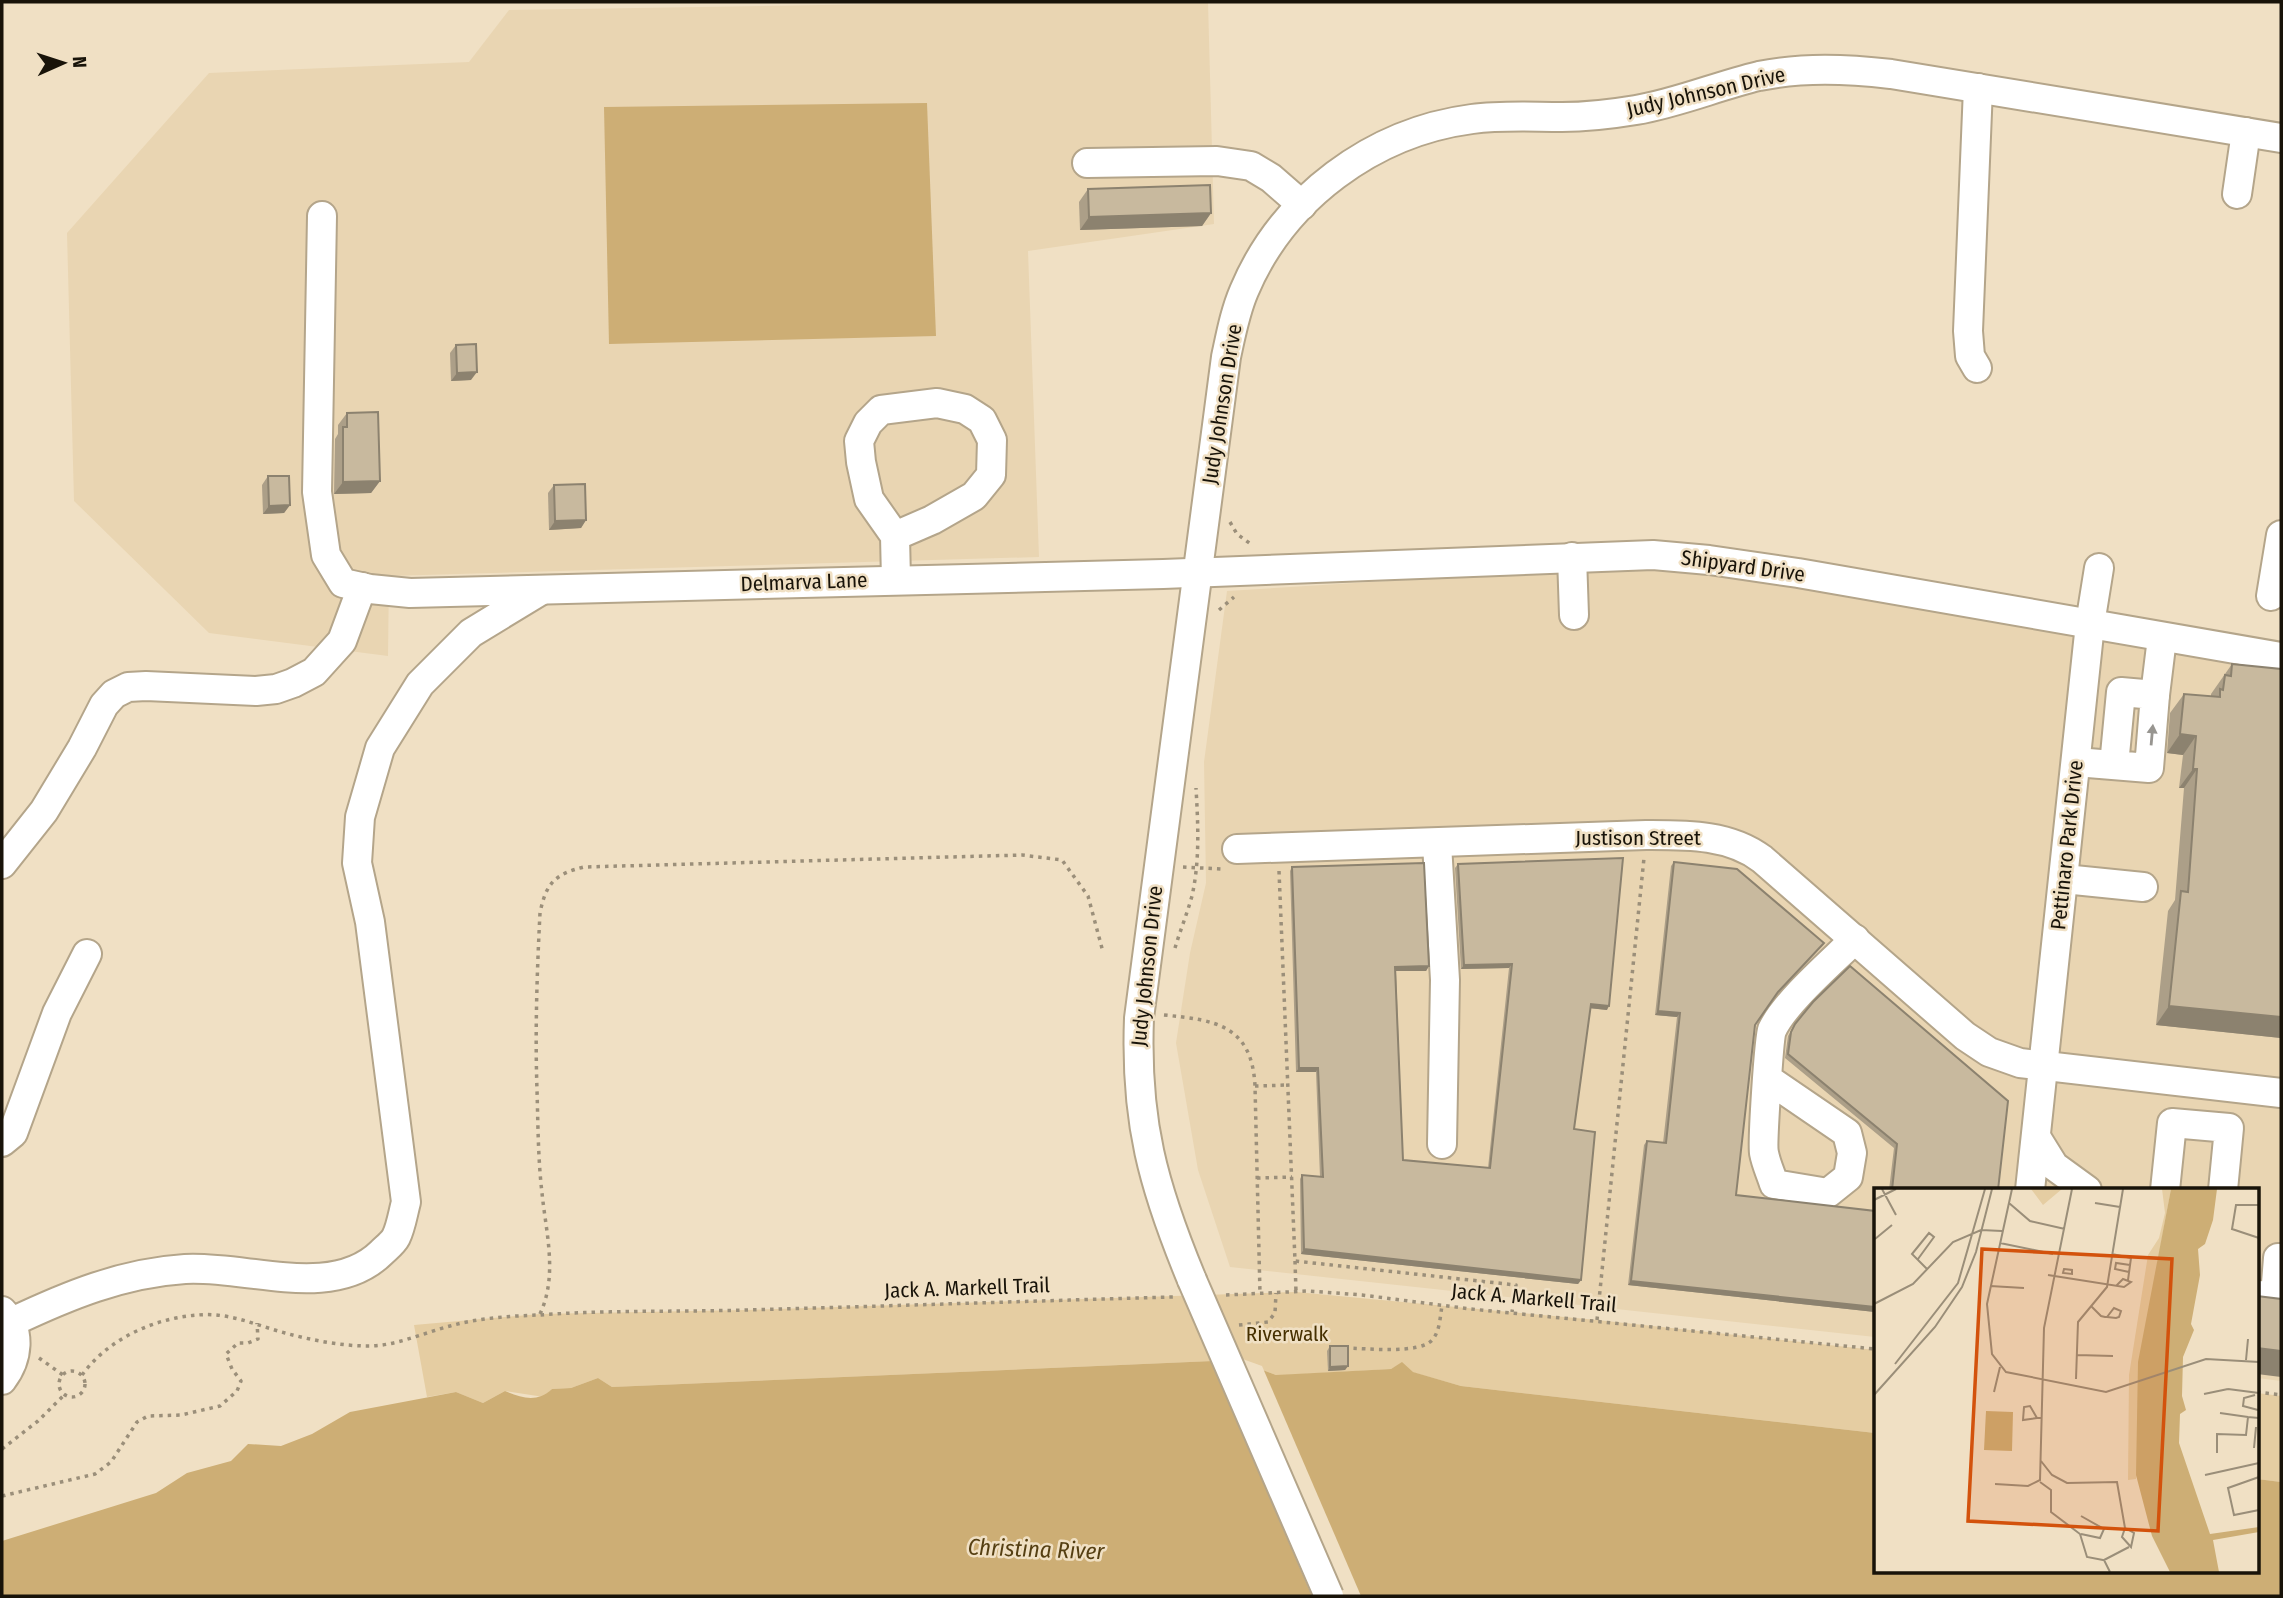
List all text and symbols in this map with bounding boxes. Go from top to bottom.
north arrow [28,28,98,98]
text: N [68,56,91,68]
street label: Judy Johnson Drive [1624,61,1788,123]
street label: Judy Johnson Drive [1197,322,1247,486]
street label: Shipyard Drive [1679,544,1807,588]
street label: Delmarva Lane [740,567,868,597]
one-way arrow [2147,724,2158,746]
street label: Pettinaro Park Drive [2045,759,2089,931]
street label: Justison Street [1575,825,1701,851]
street label: Judy Johnson Drive [1126,884,1168,1048]
inset map [1874,1188,2258,1574]
street label: Jack A. Markell Trail [884,1272,1051,1304]
street label: Jack A. Markell Trail [1450,1278,1618,1318]
park label: Riverwalk [1246,1321,1329,1347]
water label: Christina River [967,1533,1106,1565]

